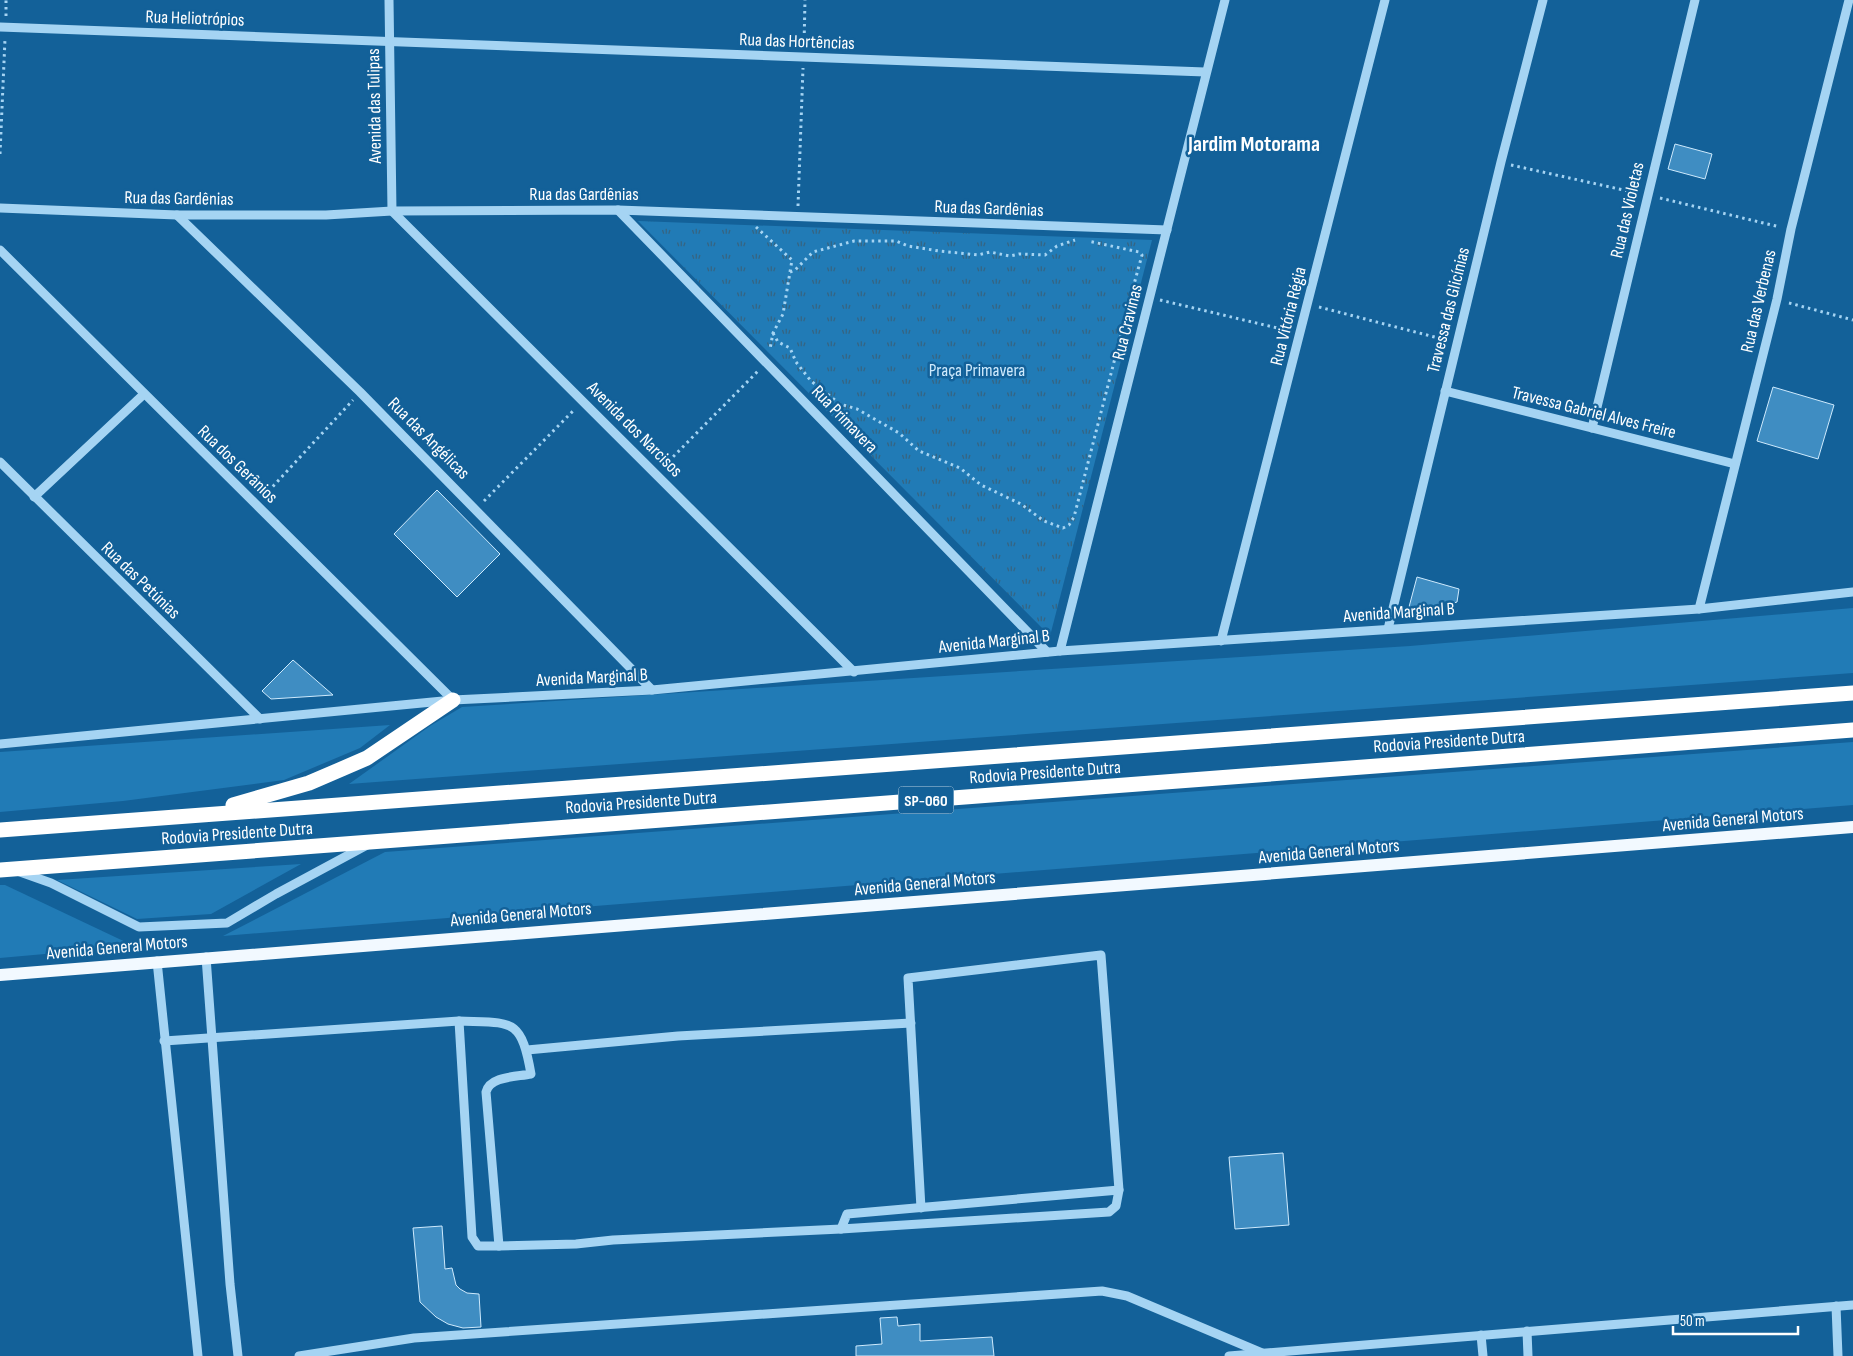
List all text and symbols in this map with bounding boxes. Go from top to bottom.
street label: Rua Heliotrópios [145,6,245,31]
street label: Rua das Hortências [739,29,855,54]
street label: Avenida das Tulipas [363,48,386,165]
district label: Jardim Motorama [1187,131,1320,158]
street label: Rua das Violetas [1606,160,1649,260]
street label: Rua das Gardênias [529,184,639,205]
street label: Rua das Gardênias [124,187,234,210]
street label: Rua das Gardênias [934,196,1044,221]
street label: Travessa das Glicínias [1423,245,1474,375]
street label: Rua das Verbenas [1736,248,1781,355]
street label: Rua Vitória Régia [1266,265,1311,368]
street label: Rua Cravinas [1108,282,1147,362]
park label: Praça Primavera [929,360,1025,381]
street label: Avenida dos Narcisos [582,377,687,481]
street label: Rua Primavera [807,381,882,458]
street label: Travessa Gabriel Alves Freire [1510,382,1678,443]
street label: Rua das Angélicas [383,393,474,484]
street label: Rua dos Gerânios [193,421,282,508]
street label: Rua das Petúnias [97,538,185,623]
street label: Avenida Marginal B [1342,598,1455,627]
street label: Avenida Marginal B [936,625,1051,658]
street label: Avenida Marginal B [535,664,648,691]
street label: Rodovia Presidente Dutra [1373,726,1526,757]
street label: Rodovia Presidente Dutra [969,757,1122,788]
road number: SP-060 [898,786,954,814]
street label: Rodovia Presidente Dutra [565,787,718,818]
street label: Avenida General Motors [1661,803,1804,836]
street label: Rodovia Presidente Dutra [161,818,314,849]
street label: Avenida General Motors [1257,835,1400,868]
street label: Avenida General Motors [853,867,996,900]
street label: Avenida General Motors [449,898,592,931]
street label: Avenida General Motors [45,931,188,964]
scale bar [1673,1304,1798,1336]
text: 50 m [1680,1312,1705,1331]

